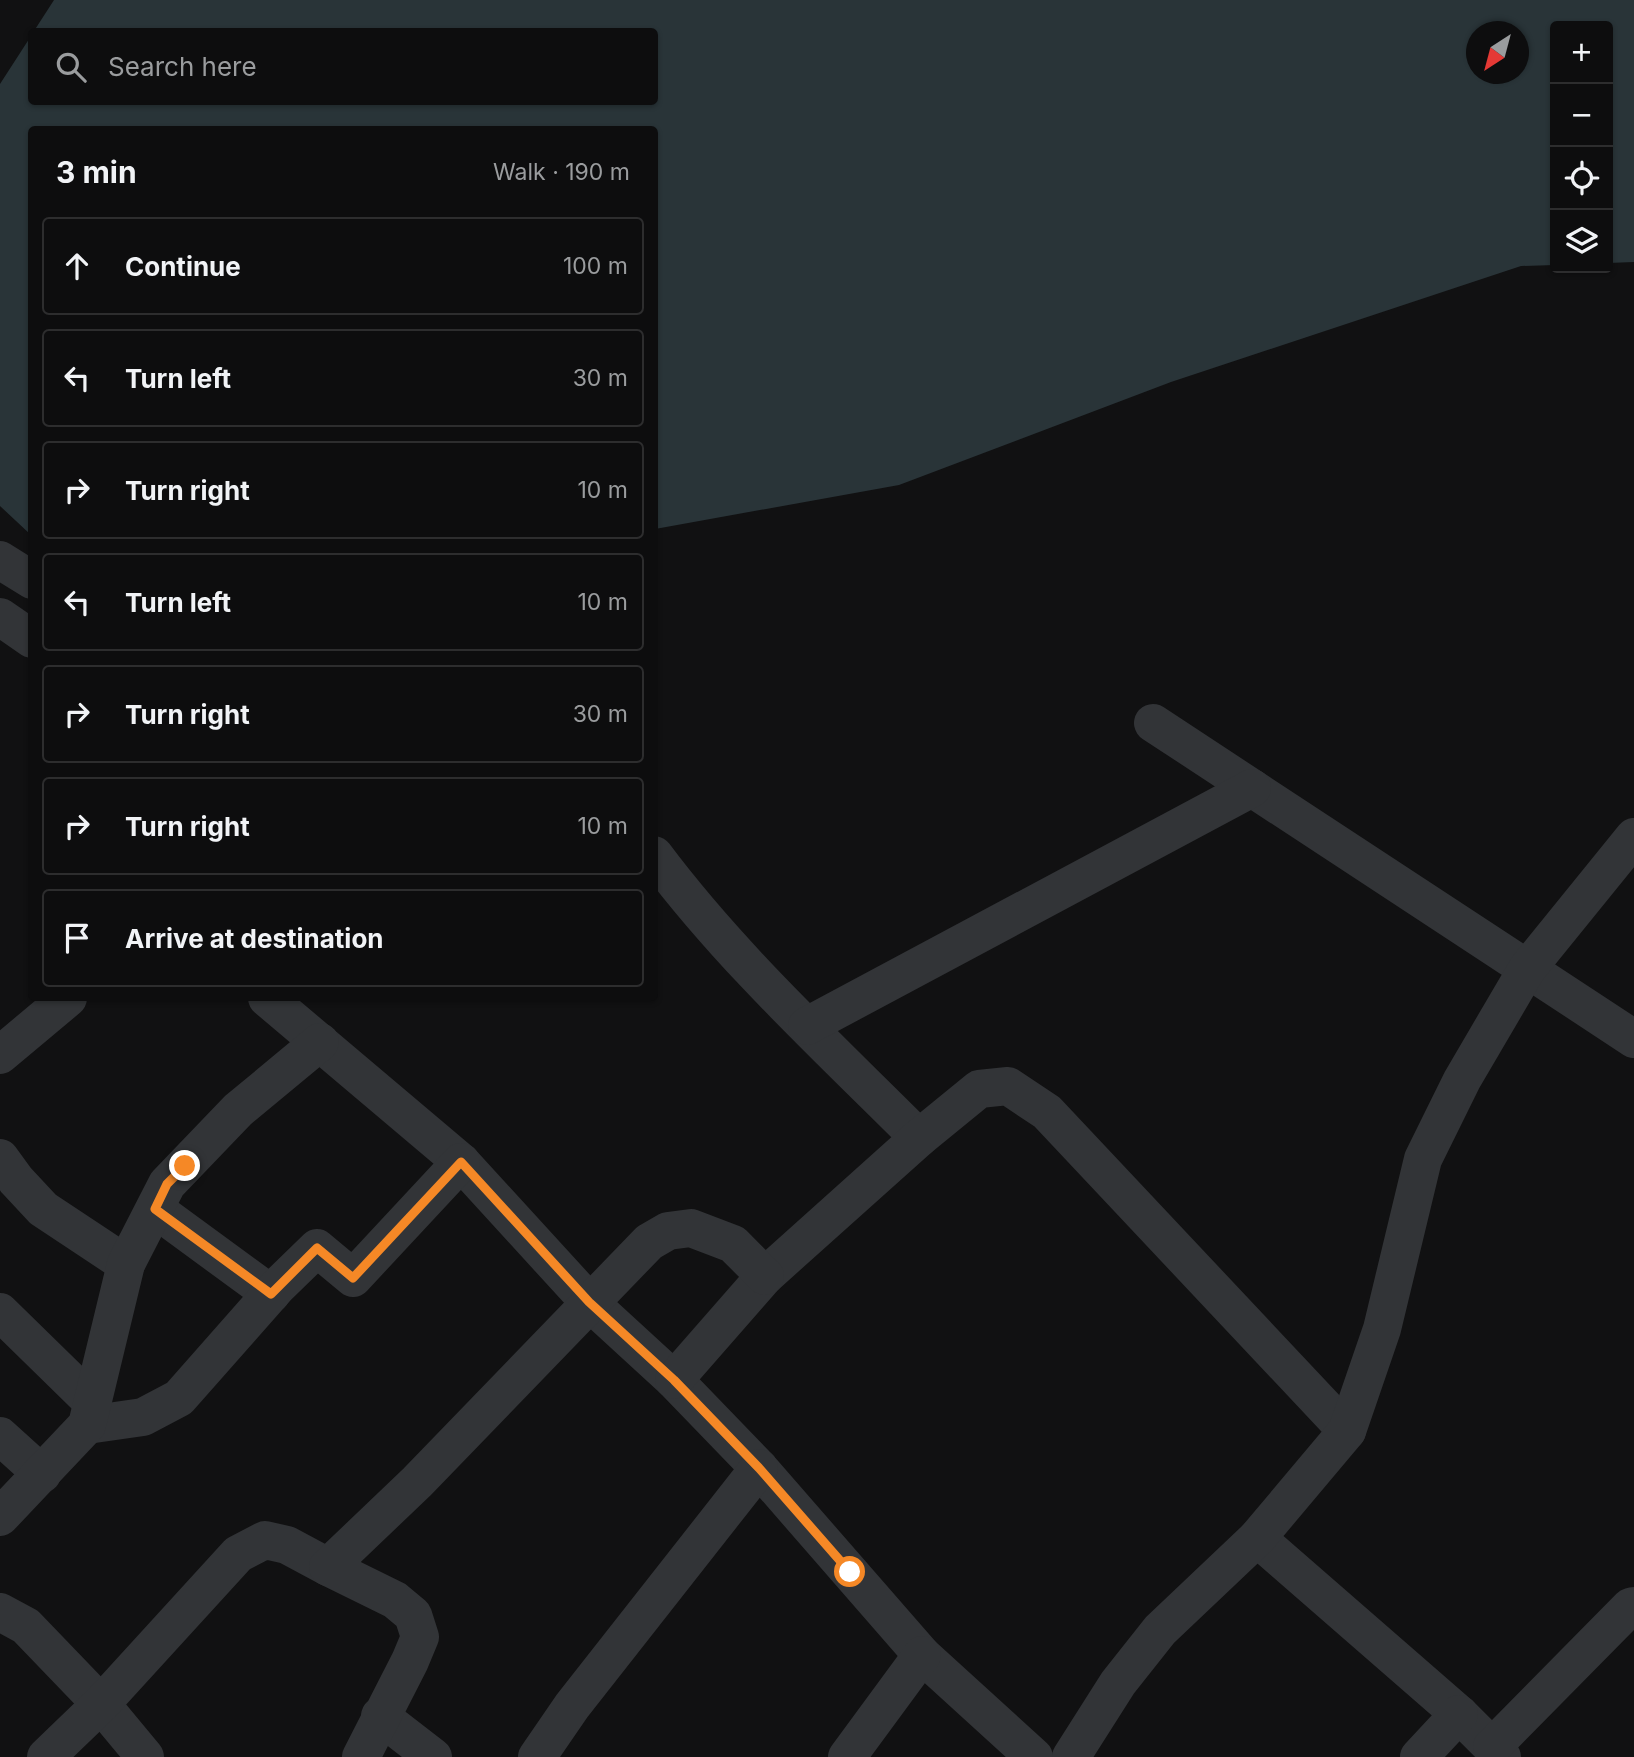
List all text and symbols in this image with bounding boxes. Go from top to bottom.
north arrow [1466,21,1529,84]
map controls [1550,21,1613,273]
button: + [1550,21,1613,84]
search box [28,28,658,105]
icon: search [52,48,90,86]
text: Search here [108,51,257,82]
button: − [1550,84,1613,147]
button: locate [1550,147,1613,210]
text: 3 min [56,154,137,190]
text: Walk · 190 m [493,158,630,186]
button: layers [1550,210,1613,273]
icon: ahead [58,247,96,285]
text: Continue [125,251,241,282]
text: 100 m [563,252,628,280]
icon: left [58,359,96,397]
text: Turn left [125,363,231,394]
text: 30 m [573,364,628,392]
icon: right [58,471,96,509]
text: Turn right [125,475,250,506]
text: 10 m [578,476,628,504]
icon: left [58,583,96,621]
text: Turn left [125,587,231,618]
text: 10 m [578,588,628,616]
icon: right [58,695,96,733]
text: Turn right [125,699,250,730]
text: 30 m [573,700,628,728]
icon: right [58,807,96,845]
text: Turn right [125,811,250,842]
text: 10 m [578,812,628,840]
icon: arrive [58,919,96,957]
text: Arrive at destination [125,923,384,954]
route end [169,1150,200,1181]
route start [834,1556,865,1587]

